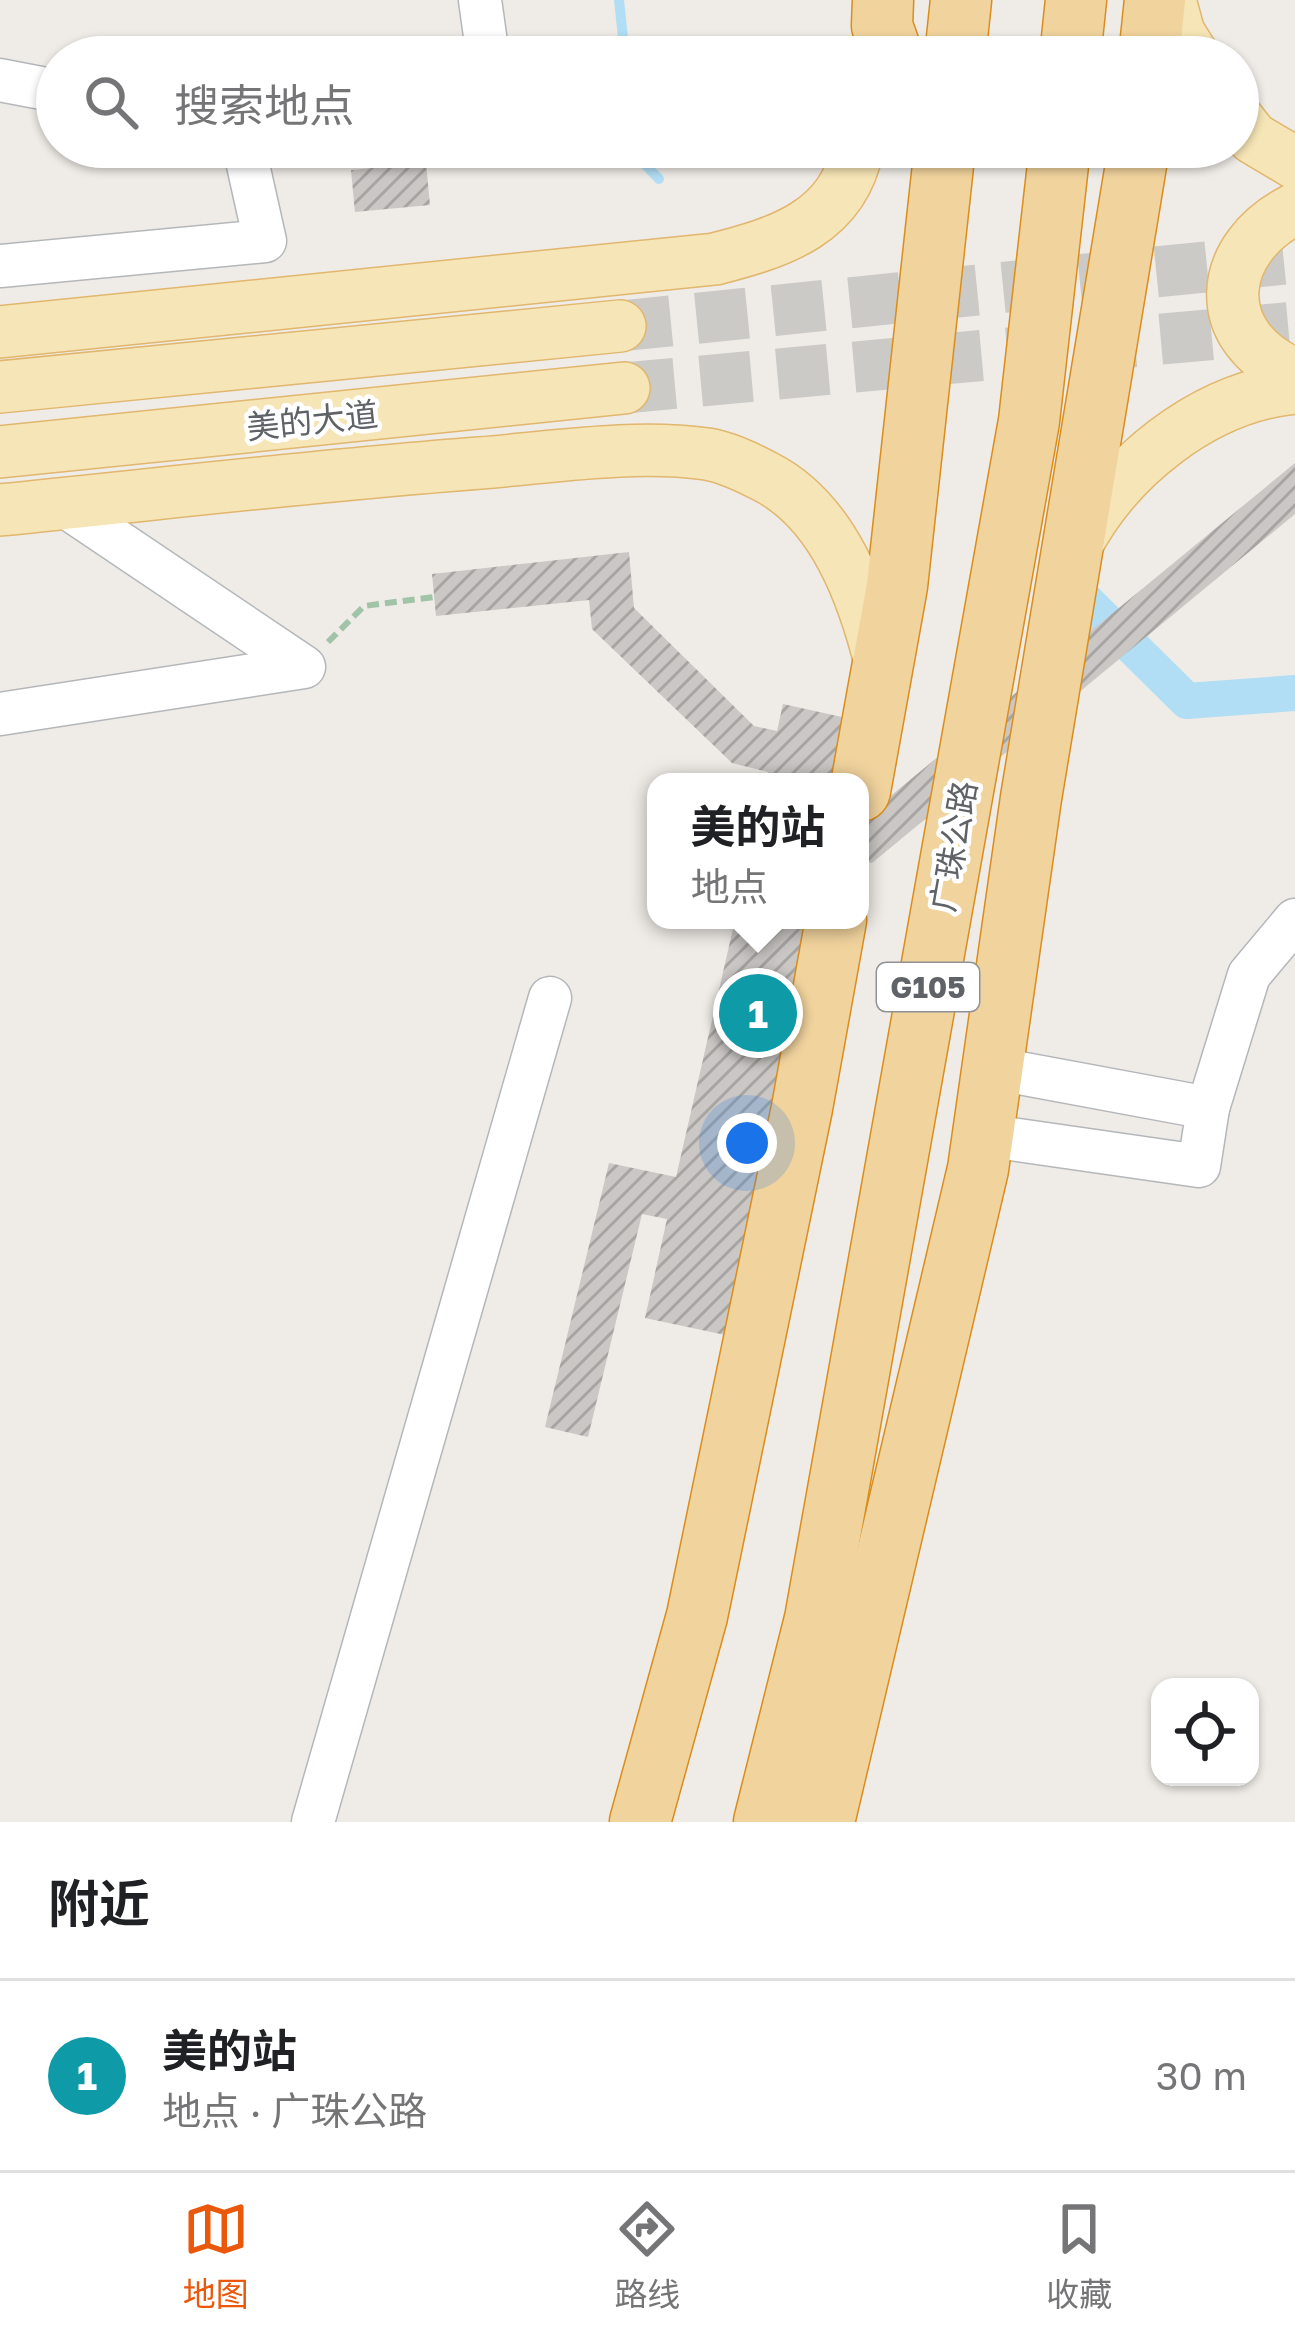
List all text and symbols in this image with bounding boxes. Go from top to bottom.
search box [36,36,1259,168]
icon: search [78,69,144,135]
text: 搜索地点 [174,78,354,132]
street label: 美的大道 [244,394,380,446]
popup [647,773,869,929]
street label: 广珠公路 [922,778,984,914]
text: 美的站 [690,799,826,853]
text: 地点 [690,863,769,910]
road number: G105 [877,963,979,1011]
pin: 1 [719,968,797,1058]
your location [717,1113,777,1173]
map controls [1151,1678,1259,1786]
button: locate [1151,1678,1259,1786]
text: 附近 [48,1872,150,1933]
text: 美的站 [162,2023,297,2077]
text: 1 [77,2052,97,2099]
text: 30 m [1156,2052,1247,2099]
text: 地点 · 广珠公路 [162,2087,427,2134]
tab: 地图 [183,2196,249,2316]
tab: 路线 [614,2196,680,2316]
tab: 收藏 [1046,2196,1112,2316]

